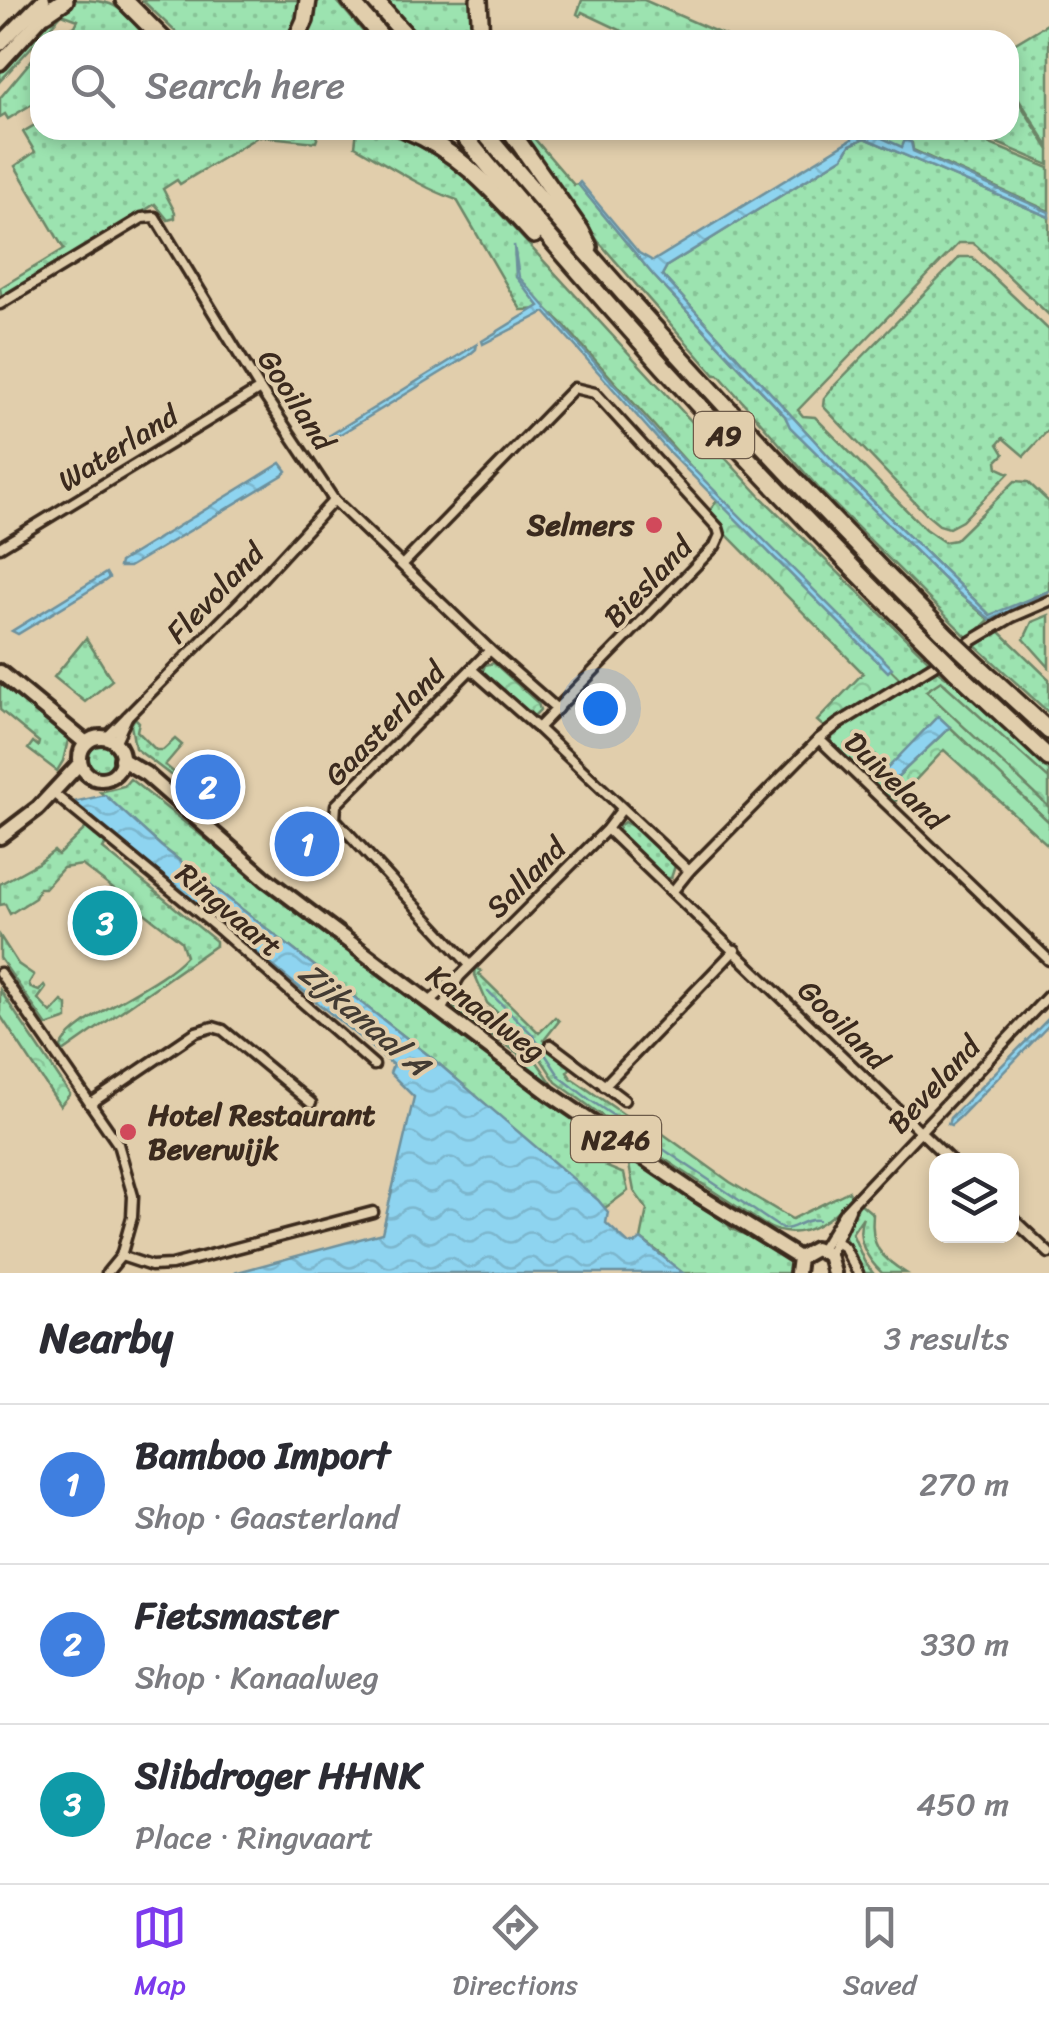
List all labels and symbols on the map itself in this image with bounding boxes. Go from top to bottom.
street label: Gooiland [243,338,351,464]
street label: Waterland [47,388,191,507]
road number: A9 [694,412,754,458]
place label: Selmers [526,498,635,552]
marker: Selmers [643,514,665,536]
street label: Biesland [590,521,708,641]
street label: Flevoland [152,528,279,657]
street label: Gaasterland [311,647,461,800]
your location [575,683,626,734]
street label: Duiveland [831,718,961,846]
pin: 2 [176,750,240,824]
pin: 1 [274,806,340,882]
street label: Salland [472,823,581,932]
street label: Ringvaart [163,848,295,972]
pin: 3 [72,886,138,960]
water label: Zijkanaal A [285,947,445,1093]
street label: Kanaalweg [414,949,558,1077]
street label: Gooiland [784,966,904,1086]
street label: Beveland [874,1021,996,1147]
place label: Hotel Restaurant Beverwijk [148,1088,375,1176]
road number: N246 [571,1116,661,1162]
marker: Hotel Restaurant Beverwijk [117,1121,139,1143]

